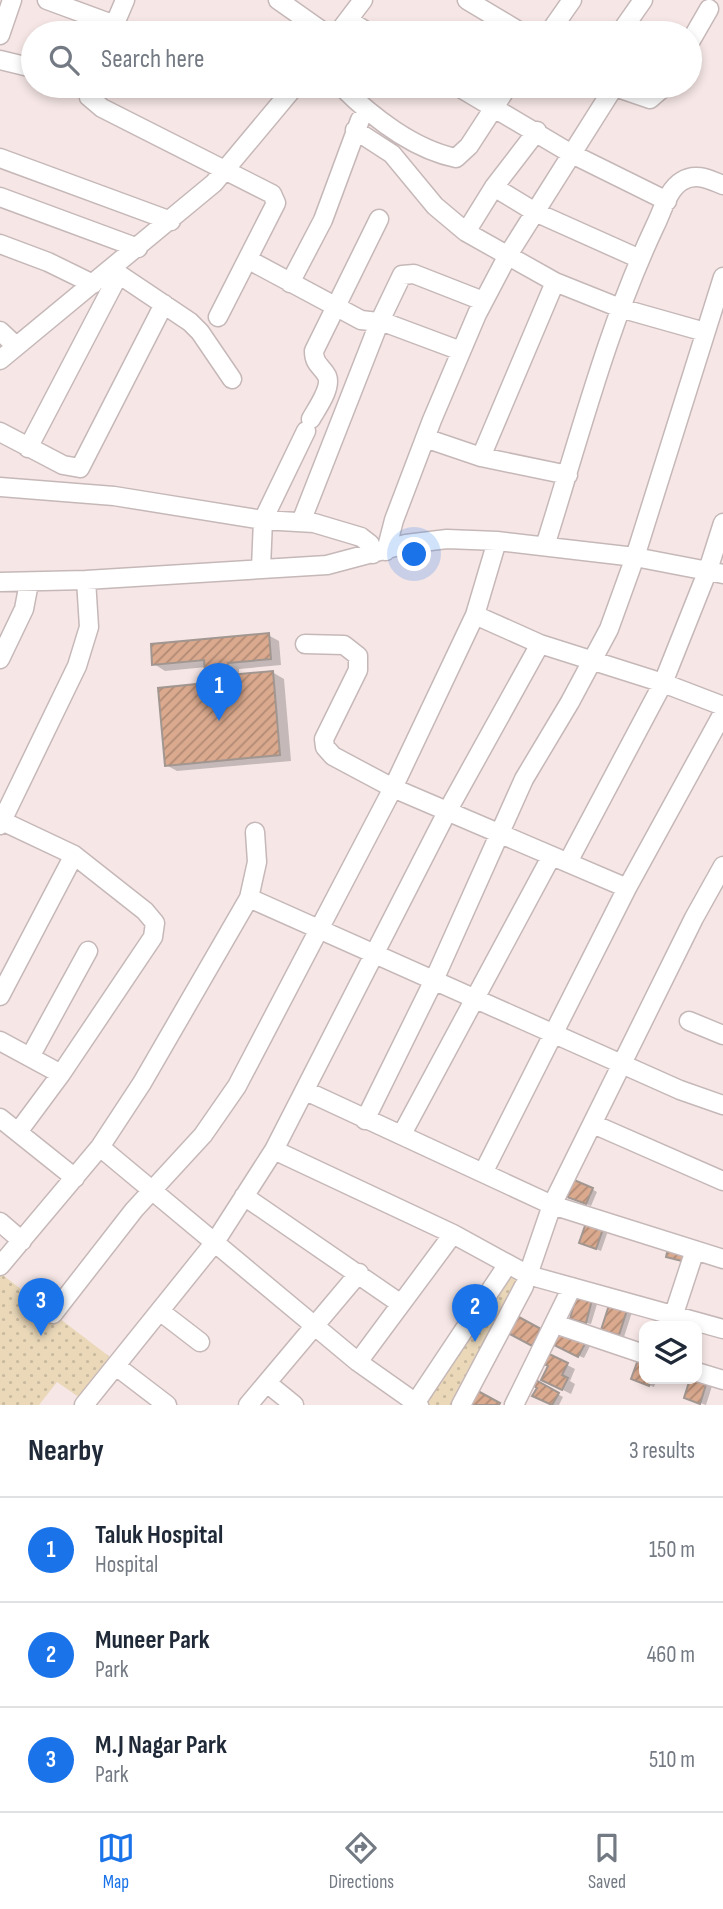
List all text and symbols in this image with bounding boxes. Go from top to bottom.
search box [21,21,702,98]
icon: search [45,41,83,79]
text: Search here [101,44,204,75]
your location [397,537,431,571]
pin: 1 [196,663,242,721]
pin: 3 [18,1278,64,1336]
pin: 2 [452,1284,498,1342]
map controls [639,1321,702,1384]
button: layers [639,1321,702,1384]
text: Nearby [28,1433,104,1469]
text: 3 results [629,1437,695,1465]
text: Taluk Hospital [95,1520,223,1551]
text: 1 [46,1536,56,1564]
text: 150 m [649,1536,695,1564]
text: Hospital [95,1551,158,1579]
text: Muneer Park [95,1625,210,1656]
text: 2 [46,1641,56,1669]
text: 460 m [647,1641,695,1669]
text: Park [95,1656,129,1684]
text: M.J Nagar Park [95,1730,227,1761]
text: 3 [46,1746,56,1774]
text: 510 m [649,1746,695,1774]
text: Park [95,1761,129,1789]
tab: Map [97,1829,135,1894]
tab: Directions [329,1829,394,1894]
tab: Saved [588,1829,626,1894]

